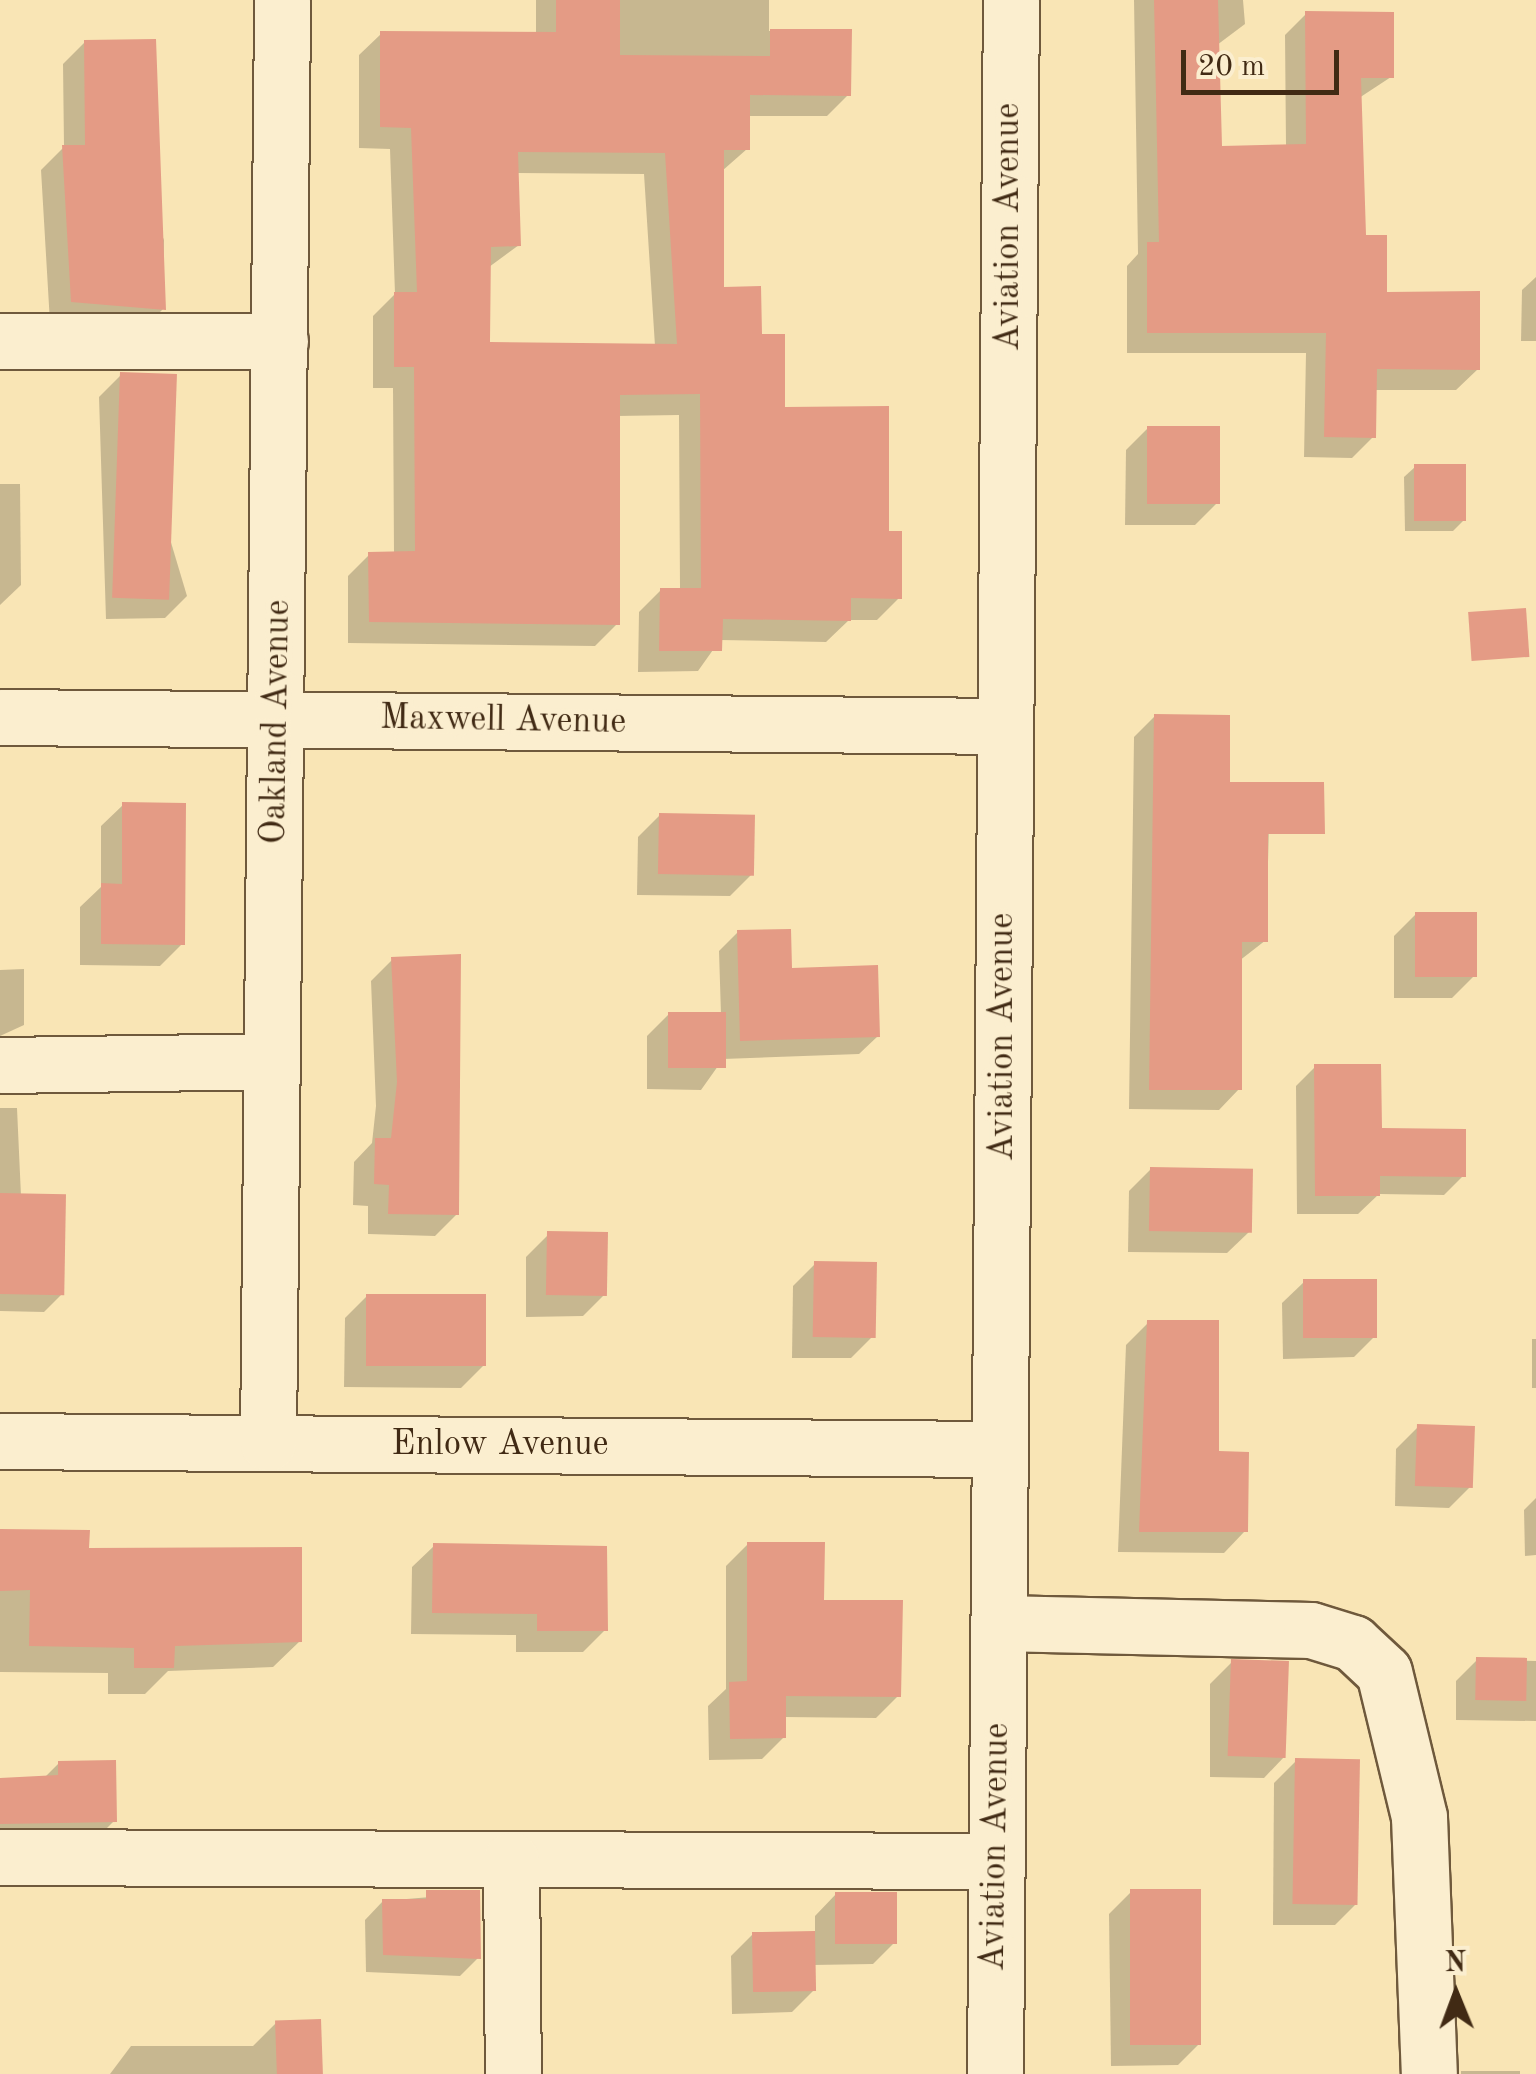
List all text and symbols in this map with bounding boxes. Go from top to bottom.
scale bar [1186,30,1344,92]
text: 20 m [1198,52,1265,82]
street label: Aviation Avenue [988,103,1030,351]
street label: Oakland Avenue [254,599,300,845]
street label: Maxwell Avenue [380,698,626,744]
street label: Aviation Avenue [982,913,1024,1161]
street label: Enlow Avenue [391,1424,609,1466]
street label: Aviation Avenue [973,1722,1019,1972]
north arrow [1406,1944,1506,2044]
text: N [1445,1950,1466,1978]

